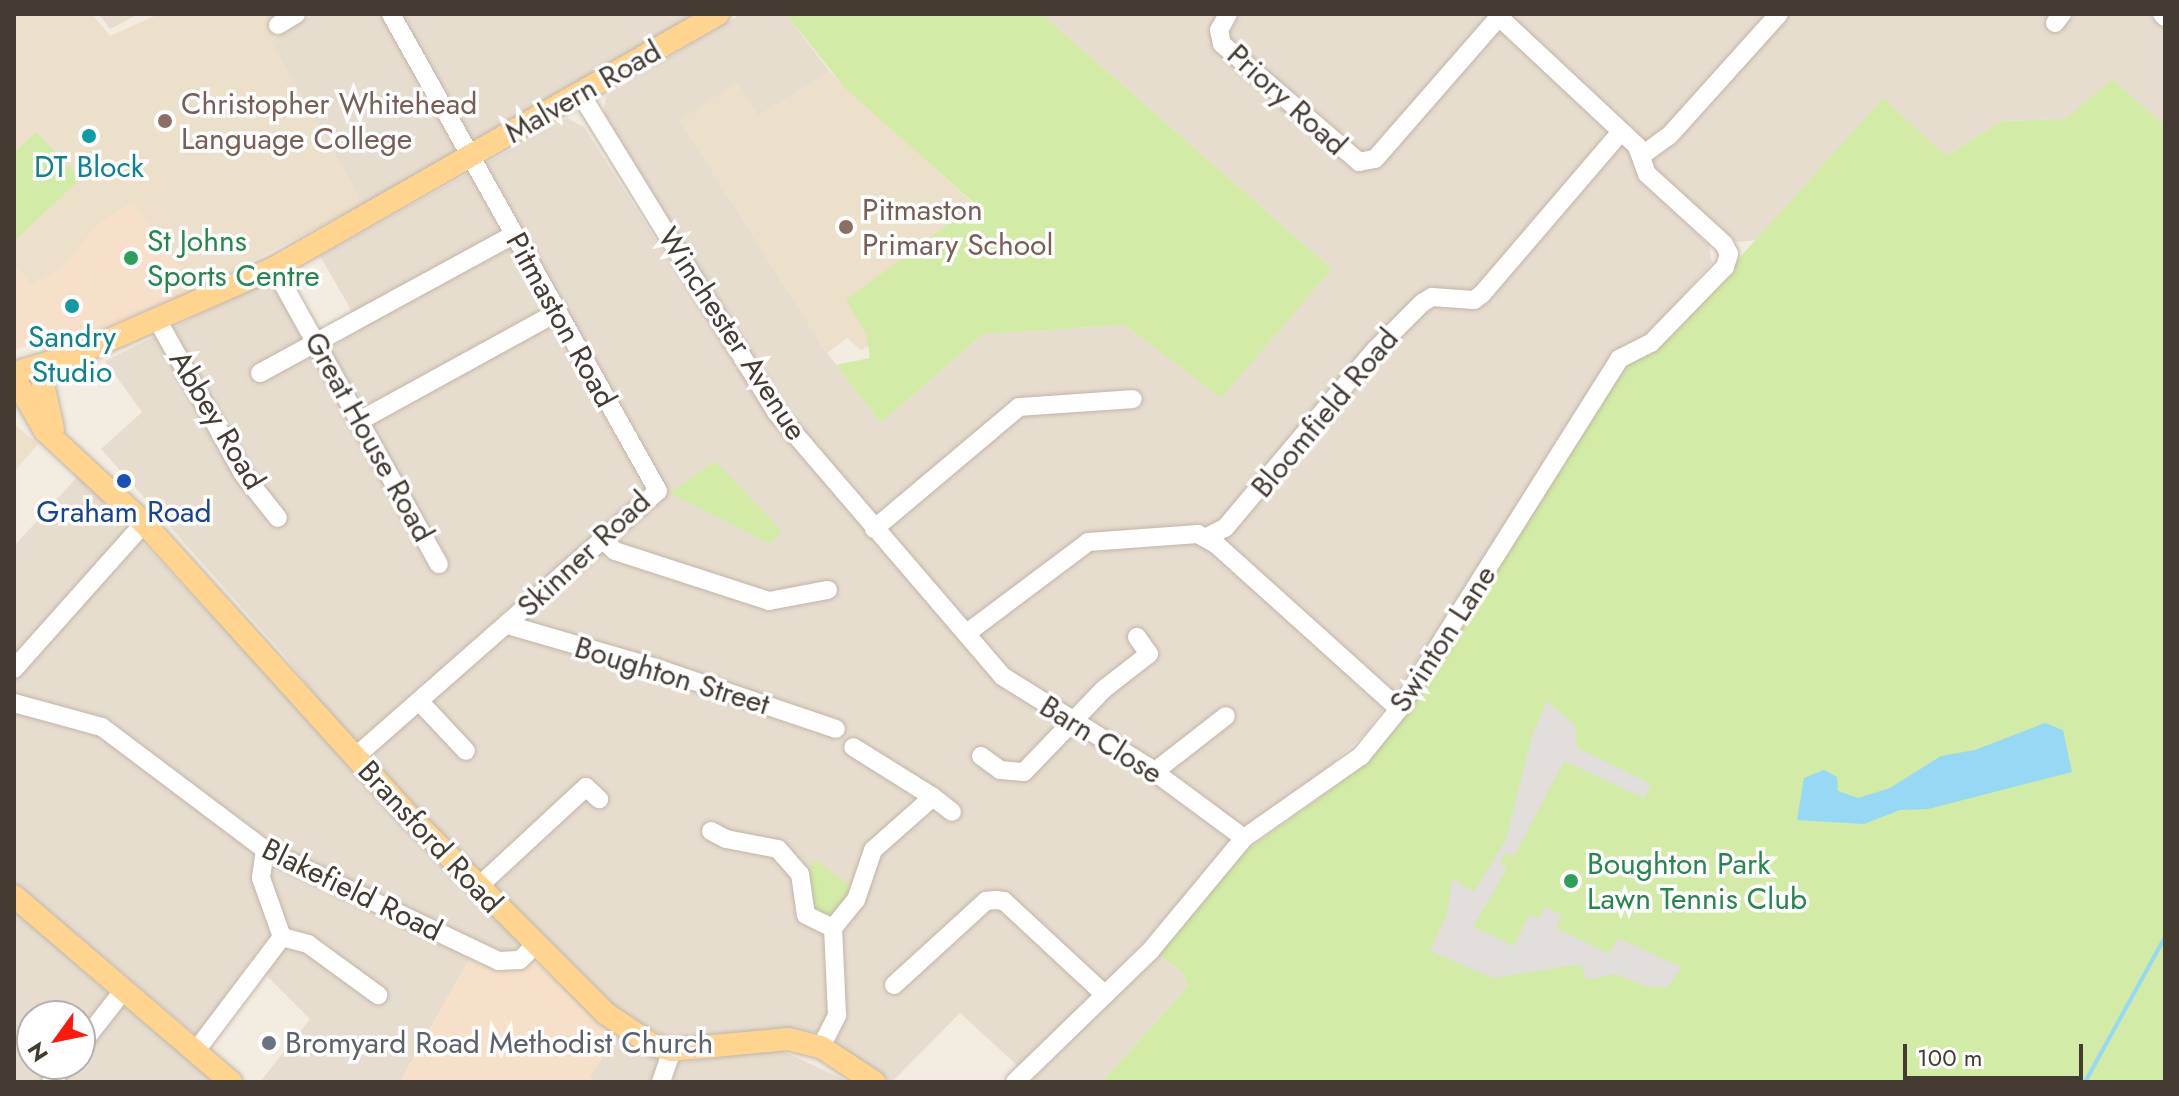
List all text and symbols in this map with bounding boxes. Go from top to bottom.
street label: Malvern Road [499,33,667,151]
street label: Priory Road [1220,37,1354,163]
place label: Christopher Whitehead Language College [181,86,477,156]
marker: Christopher Whitehead Language College [156,112,174,130]
marker: DT Block [80,127,98,145]
place label: DT Block [34,149,144,185]
place label: Pitmaston Primary School [862,192,1053,262]
marker: Pitmaston Primary School [837,218,855,236]
street label: Winchester Avenue [650,221,814,447]
place label: St Johns Sports Centre [147,223,320,294]
street label: Pitmaston Road [498,226,624,414]
marker: St Johns Sports Centre [122,249,140,267]
marker: Sandry Studio [63,297,81,315]
place label: Sandry Studio [28,319,116,390]
street label: Bloomfield Road [1244,321,1406,505]
street label: Great House Road [297,326,441,548]
street label: Abbey Road [161,344,273,496]
marker: Graham Road [115,472,133,490]
street label: Skinner Road [510,483,658,625]
place label: Graham Road [36,494,212,530]
street label: Swinton Lane [1382,559,1504,719]
street label: Boughton Street [570,629,774,723]
street label: Barn Close [1033,688,1169,792]
street label: Bransford Road [350,753,510,921]
street label: Blakefield Road [256,831,448,949]
place label: Boughton Park Lawn Tennis Club [1587,846,1807,916]
marker: Boughton Park Lawn Tennis Club [1562,872,1580,890]
north arrow [16,1000,96,1080]
place label: Bromyard Road Methodist Church [285,1025,713,1061]
scale bar [1907,1028,2087,1078]
marker: Bromyard Road Methodist Church [260,1034,278,1052]
text: N [19,1036,56,1068]
text: 100 m [1917,1040,1983,1075]

